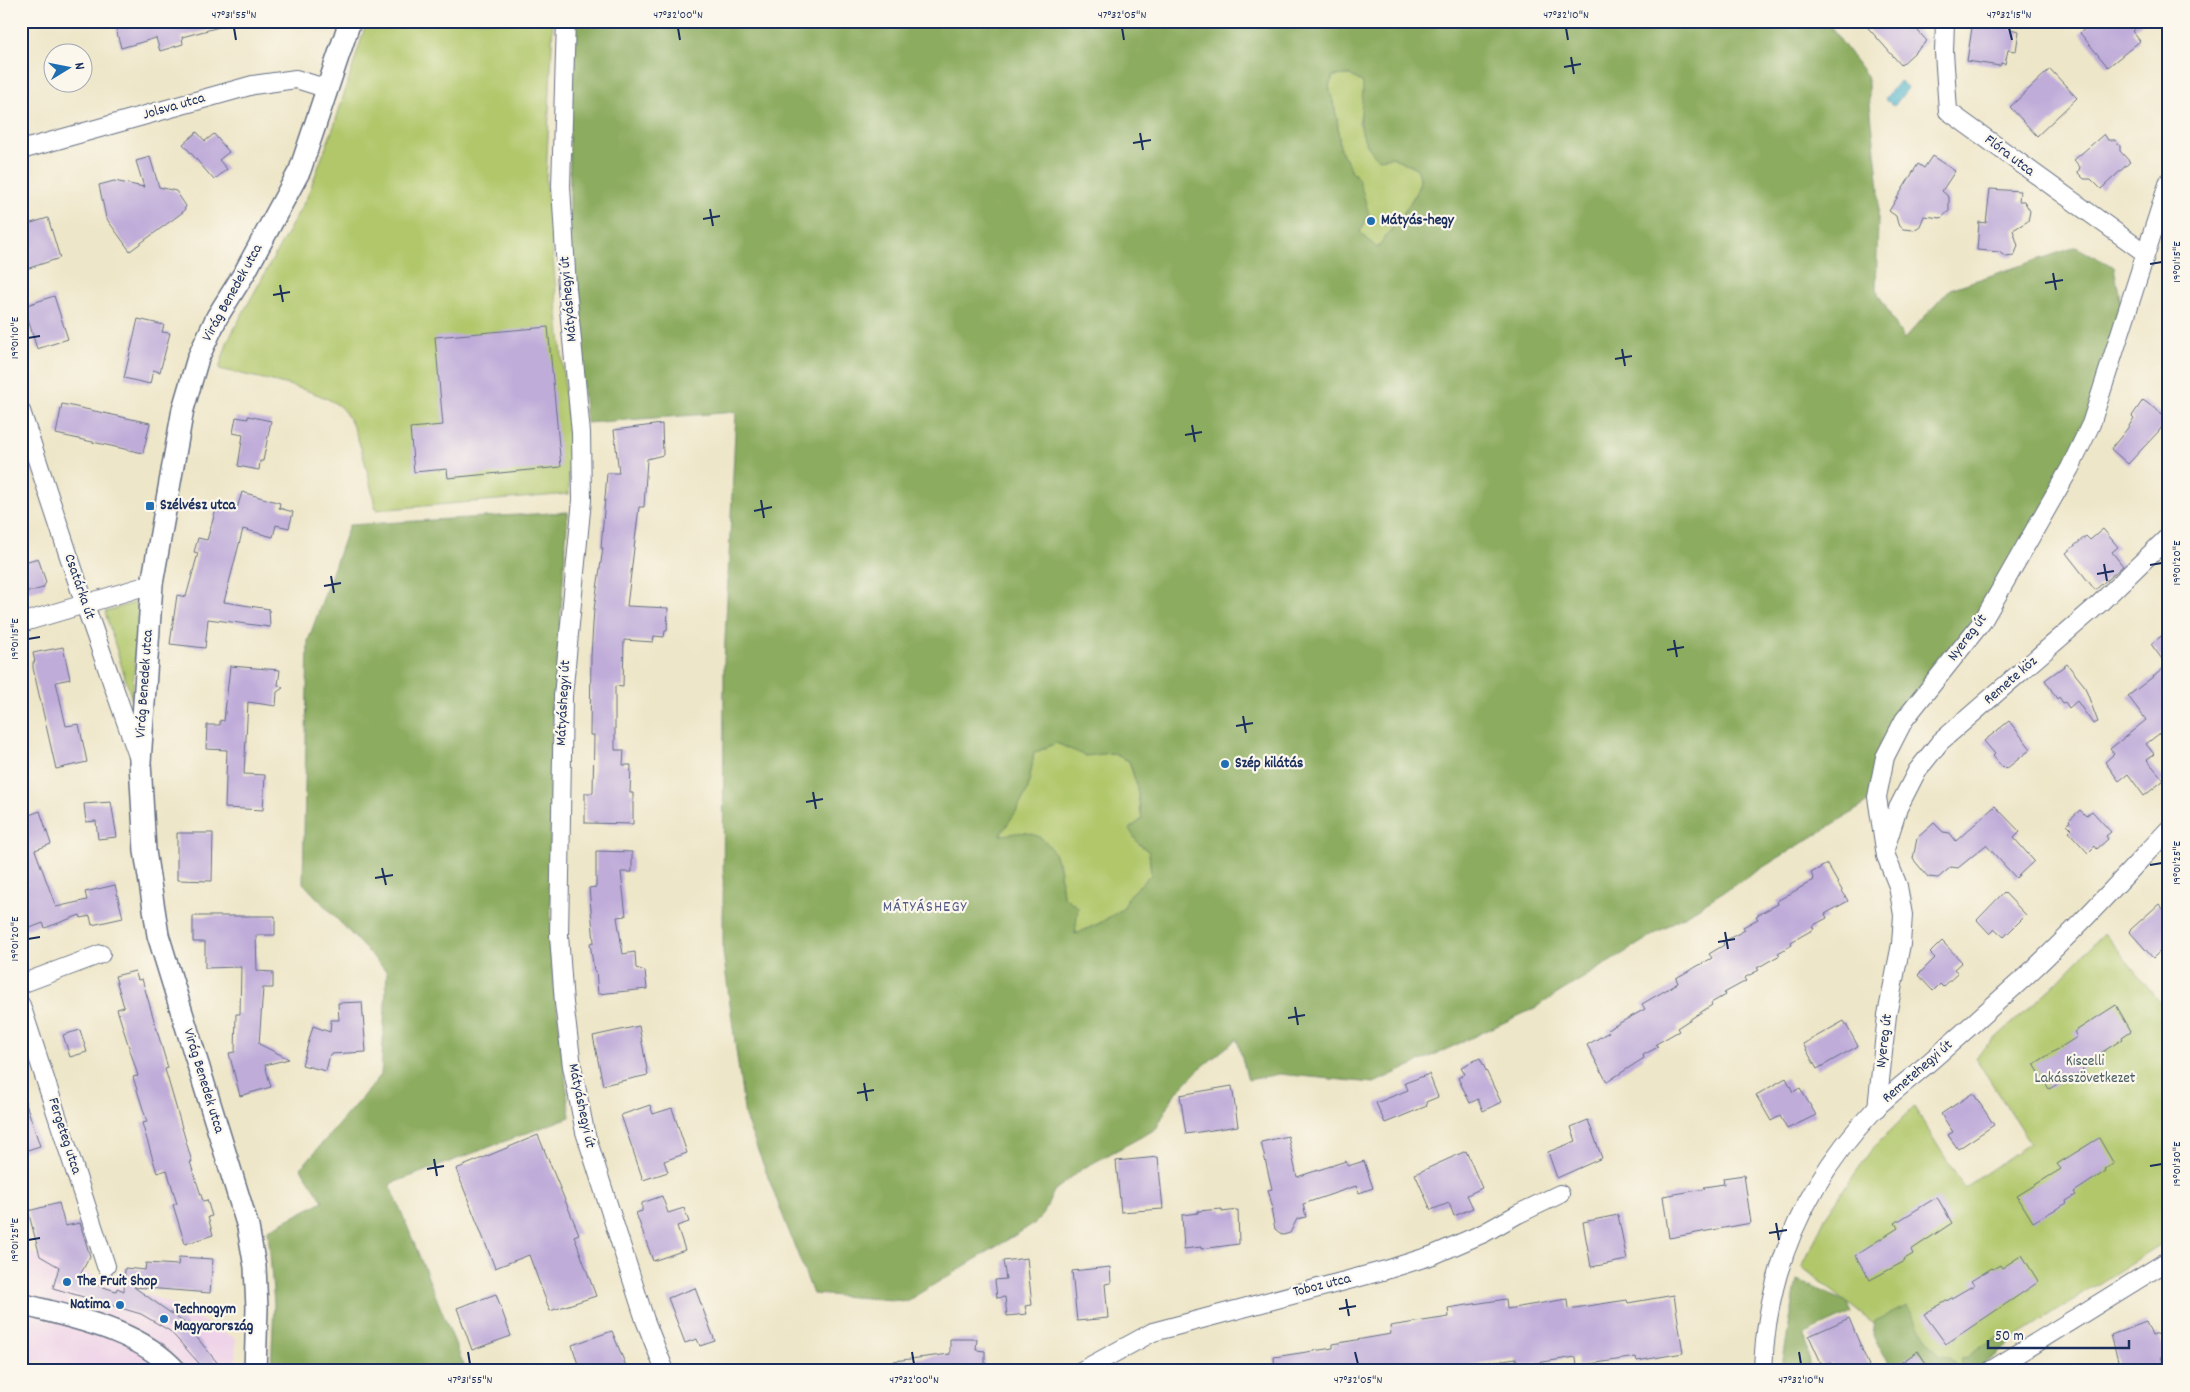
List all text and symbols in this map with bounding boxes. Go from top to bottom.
text: 47°31'55"N [211,7,257,24]
text: 47°32'00"N [653,7,703,24]
text: 47°32'05"N [1098,7,1146,24]
text: 47°32'10"N [1543,7,1589,24]
text: 47°32'15"N [1987,7,2031,24]
north arrow [42,42,92,92]
text: N [68,61,89,71]
street label: Jolsva utca [140,87,209,126]
street label: Flóra utca [1979,130,2040,183]
place label: Mátyás-hegy [1381,210,1455,232]
marker: Mátyás-hegy [1365,215,1377,227]
street label: Virág Benedek utca [197,239,269,346]
text: 19°01'15"E [2169,241,2186,283]
street label: Mátyáshegyi út [554,255,584,343]
text: 19°01'10"E [7,316,24,359]
place label: Szélvész utca [160,495,237,517]
marker: Szélvész utca [144,500,156,512]
text: 19°01'20"E [2169,540,2186,586]
street label: Csatárka út [58,551,101,623]
street label: Nyereg út [1943,609,1993,666]
text: 19°01'15"E [7,618,24,660]
street label: Virág Benedek utca [130,628,160,739]
street label: Remete köz [1979,651,2043,711]
street label: Mátyáshegyi út [551,659,577,747]
place label: Szép kilátás [1235,753,1303,775]
marker: Szép kilátás [1219,758,1231,770]
text: 19°01'25"E [2169,840,2186,885]
district label: MÁTYÁSHEGY [883,896,967,919]
text: 19°01'20"E [7,916,24,962]
street label: Nyereg út [1871,1012,1899,1069]
street label: Virág Benedek utca [177,1026,230,1137]
street label: Remetehegyi út [1878,1035,1958,1109]
park label: Kiscelli Lakásszövetkezet [2035,1051,2136,1090]
street label: Mátyáshegyi út [561,1062,601,1151]
street label: Fergeteg utca [41,1095,87,1178]
text: 19°01'30"E [2169,1141,2186,1187]
text: 19°01'25"E [7,1217,24,1262]
street label: Toboz utca [1291,1268,1354,1304]
place label: The Fruit Shop [77,1271,158,1293]
marker: The Fruit Shop [61,1276,73,1288]
place label: Natima [70,1294,111,1316]
marker: Natima [114,1299,126,1311]
place label: Technogym Magyarország [174,1299,254,1338]
marker: Technogym Magyarország [158,1313,170,1325]
scale bar [1988,1317,2129,1349]
text: 50 m [1995,1326,2024,1348]
text: 47°31'55"N [447,1372,493,1389]
text: 47°32'00"N [889,1372,939,1389]
text: 47°32'05"N [1334,1372,1382,1389]
text: 47°32'10"N [1778,1372,1824,1389]

